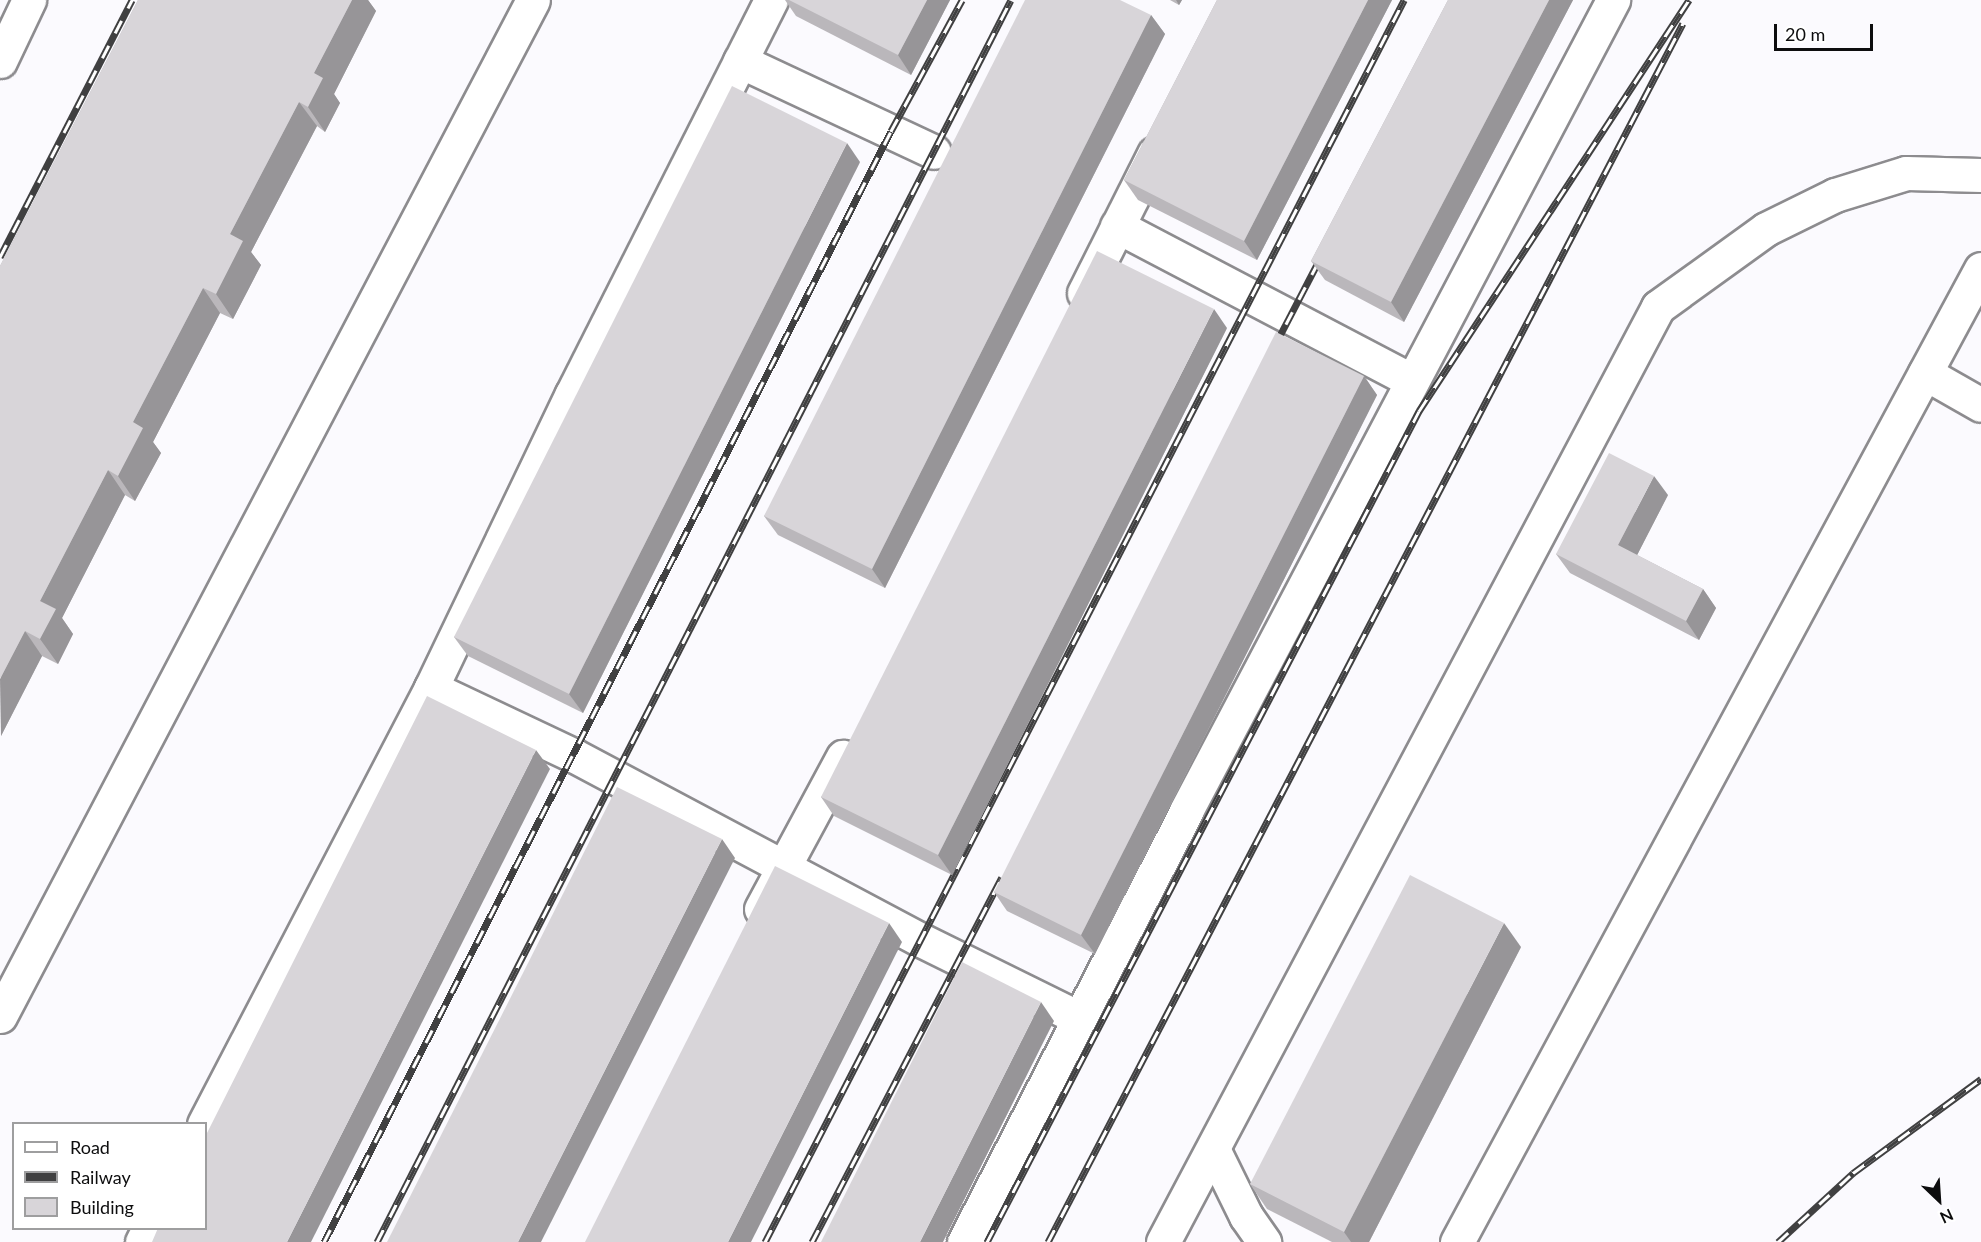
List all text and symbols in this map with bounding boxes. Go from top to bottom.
scale bar [1777,12,1876,50]
text: 20 m [1785,23,1825,45]
legend [12,1122,207,1230]
text: Road [70,1136,110,1158]
text: Railway [70,1166,131,1188]
north arrow [1909,1170,1969,1230]
text: Building [70,1196,134,1218]
text: N [1937,1206,1956,1228]

